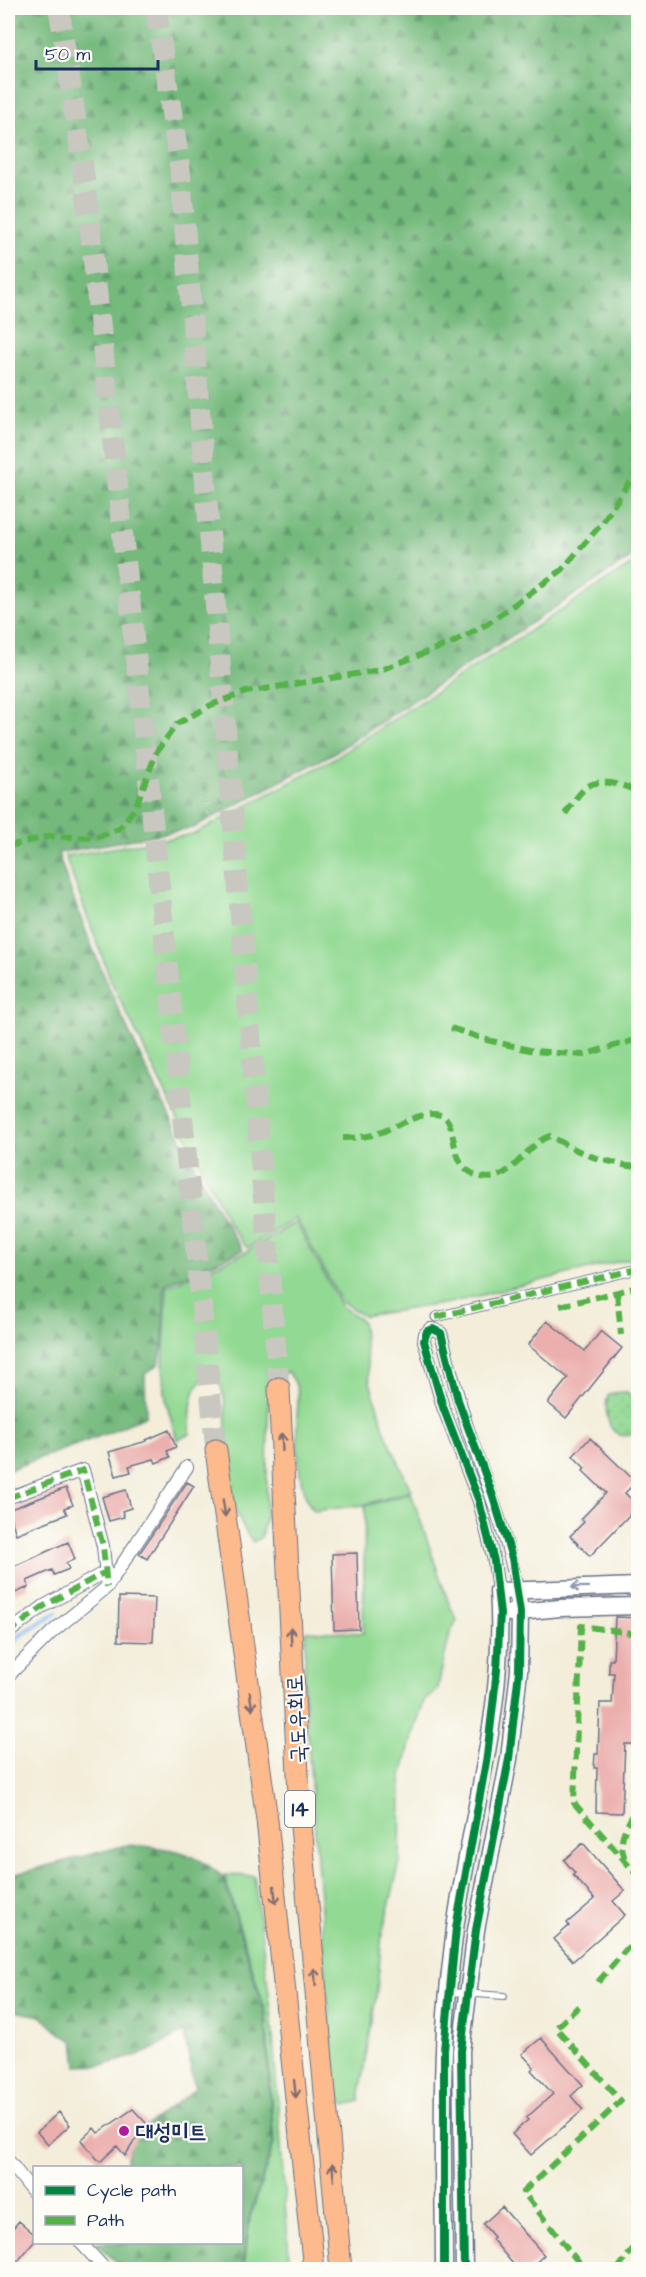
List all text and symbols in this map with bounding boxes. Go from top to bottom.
scale bar [36,33,158,71]
text: 50 m [45,42,90,67]
one-way arrow [276,1432,287,1452]
one-way arrow [219,1498,230,1517]
one-way arrow [571,1582,591,1593]
one-way arrow [286,1627,297,1647]
street label: 국도우회로 [280,1674,315,1764]
one-way arrow [245,1691,256,1711]
road number: 14 [285,1791,315,1827]
one-way arrow [270,1884,281,1904]
one-way arrow [309,1968,320,1988]
one-way arrow [290,2078,301,2098]
place label: 대성미트 [136,2117,207,2148]
marker: 대성미트 [117,2124,131,2138]
one-way arrow [327,2162,338,2182]
legend [33,2166,243,2244]
text: Cycle path [87,2178,176,2204]
text: Path [87,2208,124,2233]

